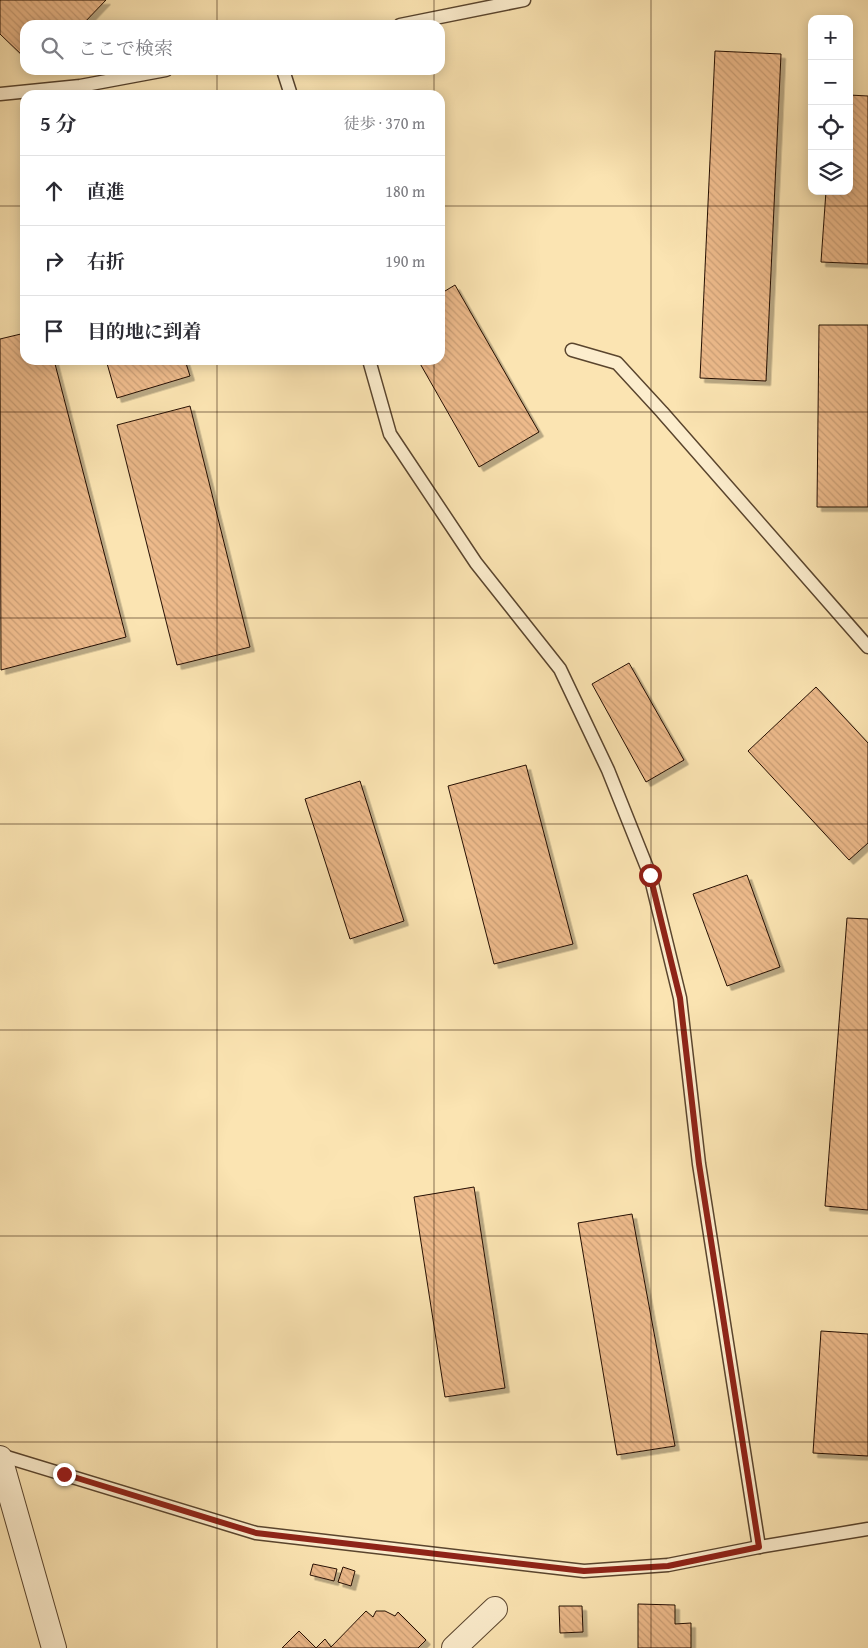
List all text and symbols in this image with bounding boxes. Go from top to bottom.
map controls [808,15,853,195]
button: + [808,15,853,60]
search box [20,20,445,75]
icon: search [38,34,66,62]
text: ここで検索 [78,34,173,62]
button: − [808,60,853,105]
button: locate [808,105,853,150]
text: 5 分 [40,108,77,139]
text: 徒歩 · 370 m [344,111,425,135]
button: layers [808,150,853,195]
icon: ahead [40,177,68,205]
text: 直進 [87,177,125,205]
text: 180 m [385,179,425,203]
icon: right [40,247,68,275]
text: 右折 [87,247,125,275]
text: 190 m [385,249,425,273]
icon: arrive [40,317,68,345]
text: 目的地に到着 [87,317,201,345]
route start [639,864,662,887]
route end [53,1463,76,1486]

